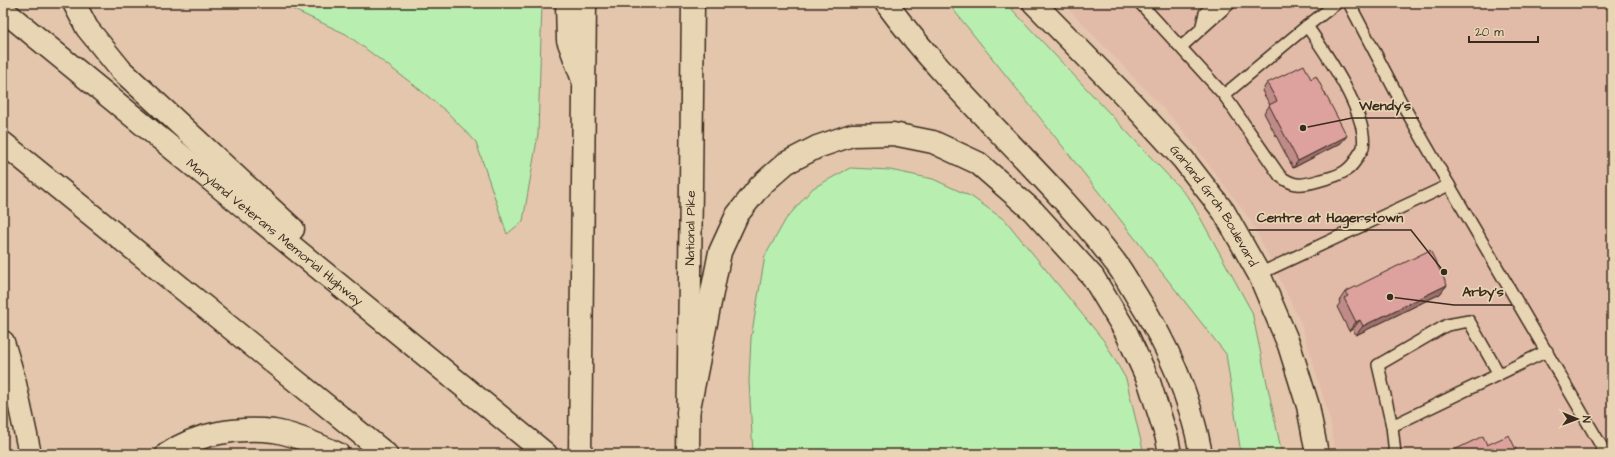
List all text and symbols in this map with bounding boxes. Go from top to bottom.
scale bar [1469,18,1538,44]
text: 20 m [1475,24,1504,41]
callout: Wendy's [1352,92,1419,118]
text: Wendy's [1358,96,1411,116]
street label: Garland Groh Boulevard [1166,141,1262,270]
street label: Maryland Veterans Memorial Highway [182,154,367,311]
street label: National Pike [681,190,700,266]
callout: Centre at Hagerstown [1249,204,1411,230]
text: Centre at Hagerstown [1257,208,1403,229]
callout: Arby's [1454,279,1512,305]
text: Arby's [1462,282,1504,302]
north arrow [1557,399,1597,439]
text: N [1579,416,1594,423]

